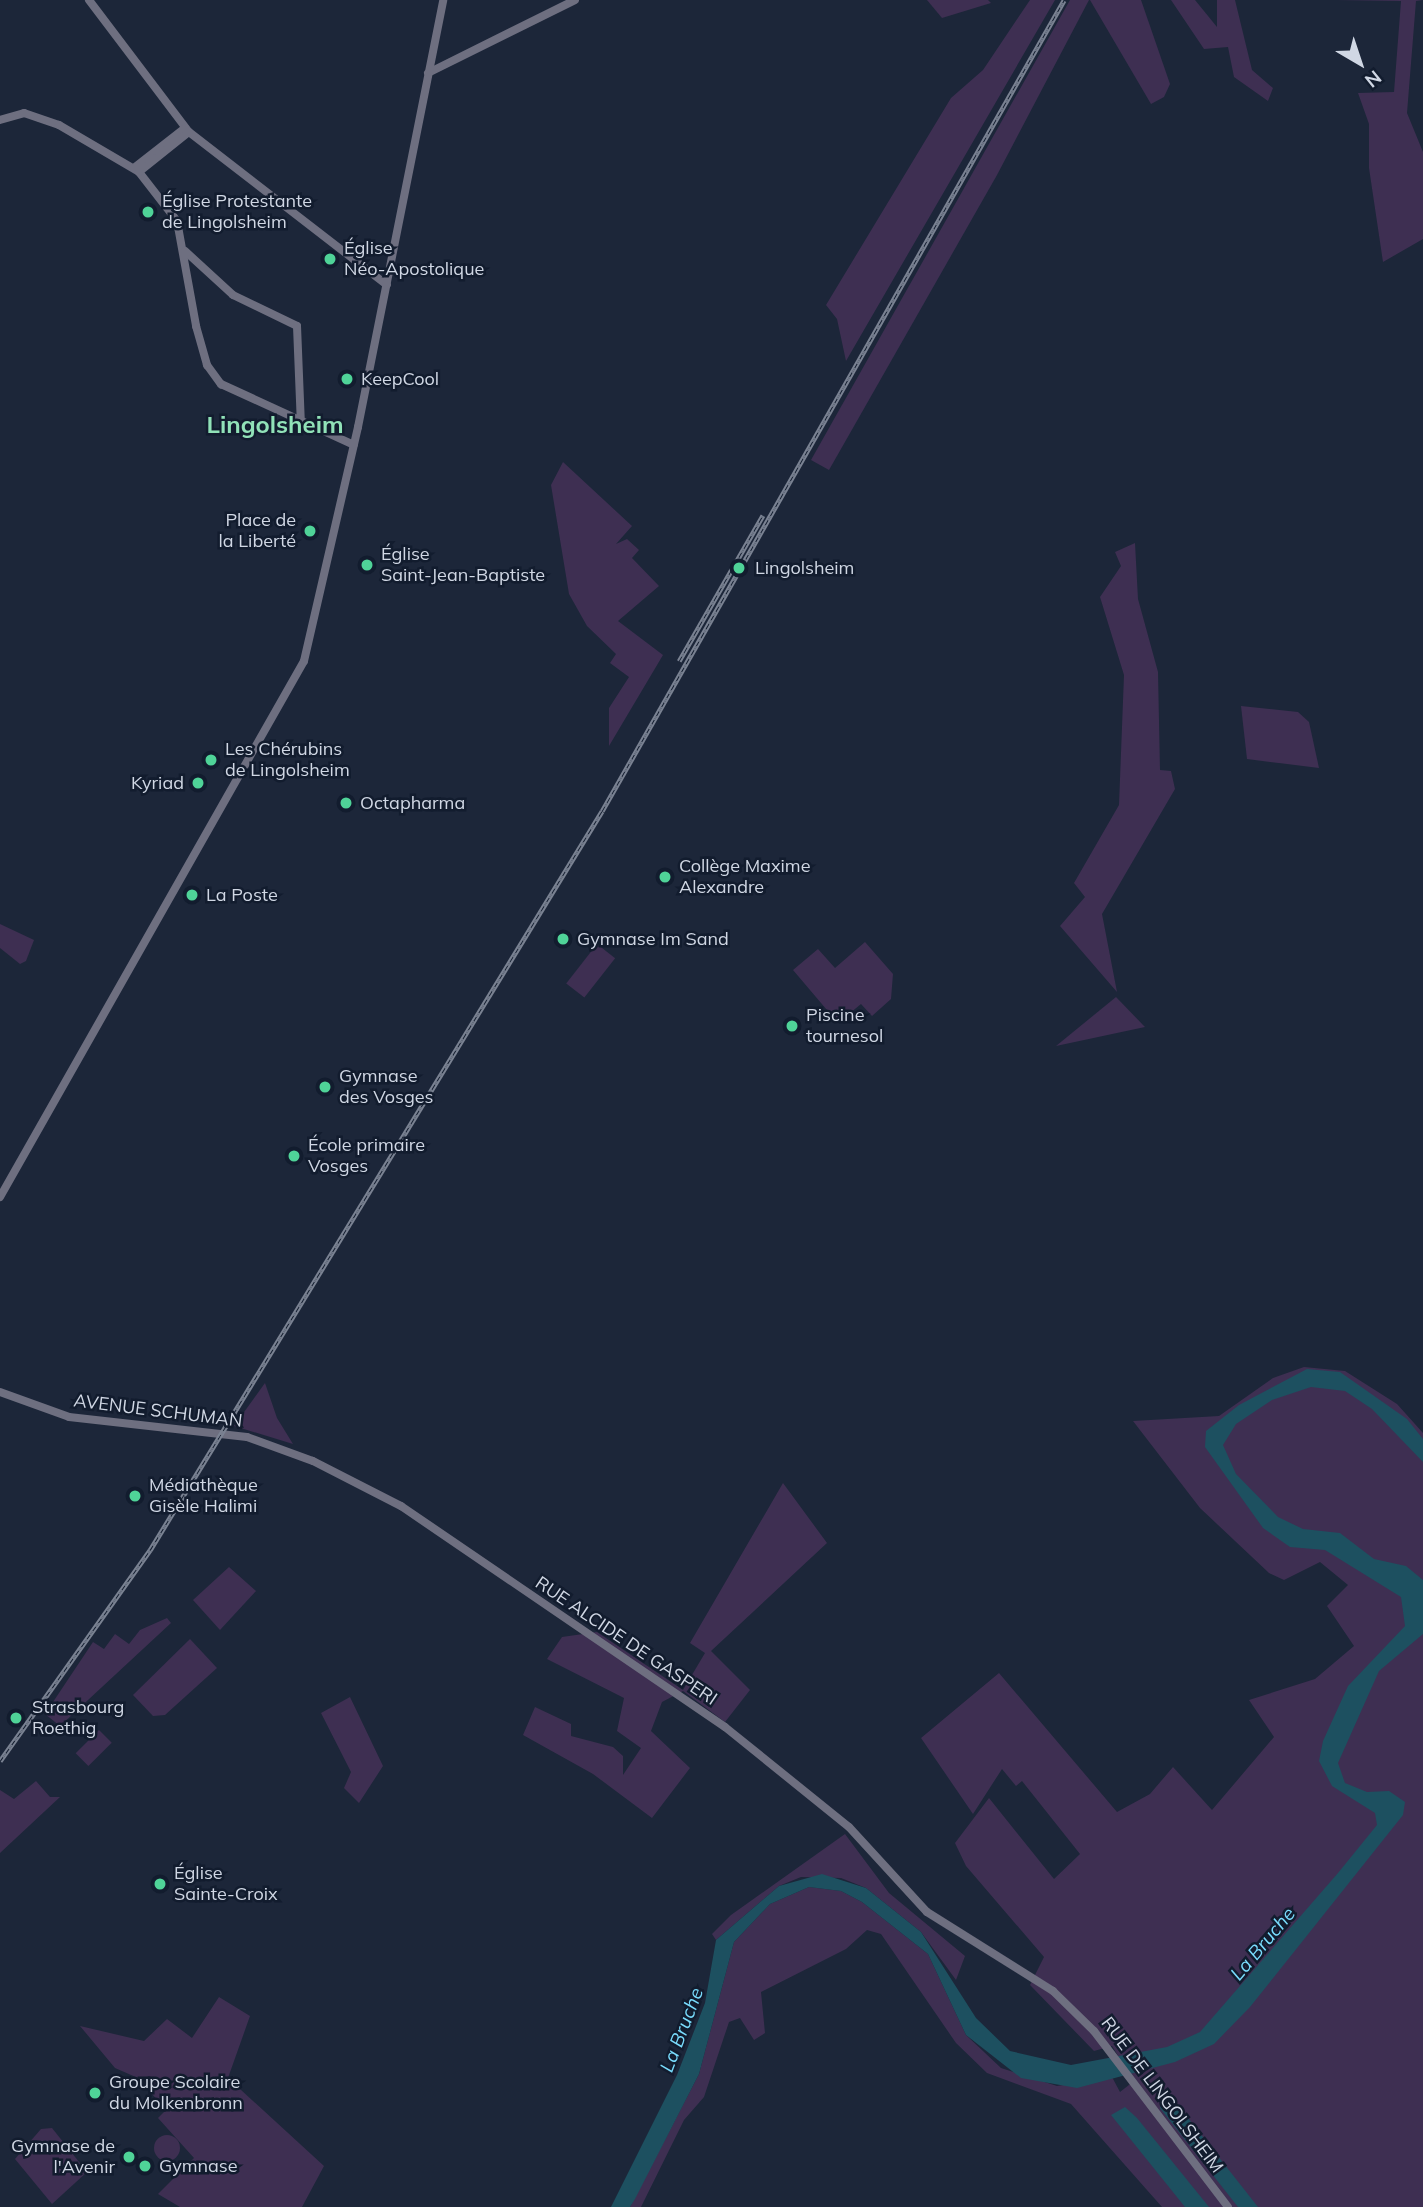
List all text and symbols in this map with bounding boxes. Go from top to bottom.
north arrow [1325,28,1395,98]
text: N [1360,65,1386,93]
place label: Église Protestante de Lingolsheim [162,191,312,234]
marker: Église Protestante de Lingolsheim [140,204,156,220]
place label: Église Néo-Apostolique [344,238,484,280]
marker: Église Néo-Apostolique [322,251,338,267]
place label: KeepCool [361,368,439,390]
marker: KeepCool [339,371,355,387]
district label: Lingolsheim [206,411,344,439]
place label: Place de la Liberté [219,510,296,552]
marker: Place de la Liberté [302,523,318,539]
place label: Église Saint-Jean-Baptiste [381,544,545,586]
marker: Église Saint-Jean-Baptiste [359,557,375,573]
place label: Lingolsheim [755,557,854,579]
marker: Lingolsheim [729,558,749,578]
place label: Les Chérubins de Lingolsheim [225,739,350,782]
marker: Les Chérubins de Lingolsheim [203,752,219,768]
place label: Kyriad [131,772,184,794]
marker: Kyriad [190,775,206,791]
place label: Octapharma [360,792,465,814]
marker: Octapharma [338,795,354,811]
place label: Collège Maxime Alexandre [679,856,810,898]
marker: Collège Maxime Alexandre [657,869,673,885]
place label: La Poste [206,884,278,906]
marker: La Poste [184,887,200,903]
place label: Gymnase Im Sand [577,928,729,950]
marker: Gymnase Im Sand [555,931,571,947]
place label: Piscine tournesol [806,1005,883,1048]
marker: Piscine tournesol [784,1018,800,1034]
place label: Gymnase des Vosges [339,1066,434,1108]
marker: Gymnase des Vosges [317,1079,333,1095]
place label: École primaire Vosges [308,1135,425,1178]
marker: École primaire Vosges [286,1148,302,1164]
street label: AVENUE SCHUMAN [72,1390,244,1432]
place label: Médiathèque Gisèle Halimi [149,1475,258,1518]
marker: Médiathèque Gisèle Halimi [127,1488,143,1504]
street label: RUE ALCIDE DE GASPERI [531,1572,721,1710]
place label: Strasbourg Roethig [32,1697,124,1740]
marker: Strasbourg Roethig [6,1708,26,1728]
place label: Église Sainte-Croix [174,1863,278,1906]
marker: Église Sainte-Croix [152,1876,168,1892]
water label: La Bruche [1226,1903,1300,1985]
water label: La Bruche [656,1985,708,2075]
street label: RUE DE LINGOLSHEIM [1096,2013,1228,2177]
place label: Groupe Scolaire du Molkenbronn [109,2072,243,2114]
marker: Groupe Scolaire du Molkenbronn [87,2085,103,2101]
place label: Gymnase de l'Avenir [11,2136,115,2178]
marker: Gymnase de l'Avenir [121,2149,137,2165]
place label: Gymnase [159,2155,238,2177]
marker: Gymnase [137,2158,153,2174]

